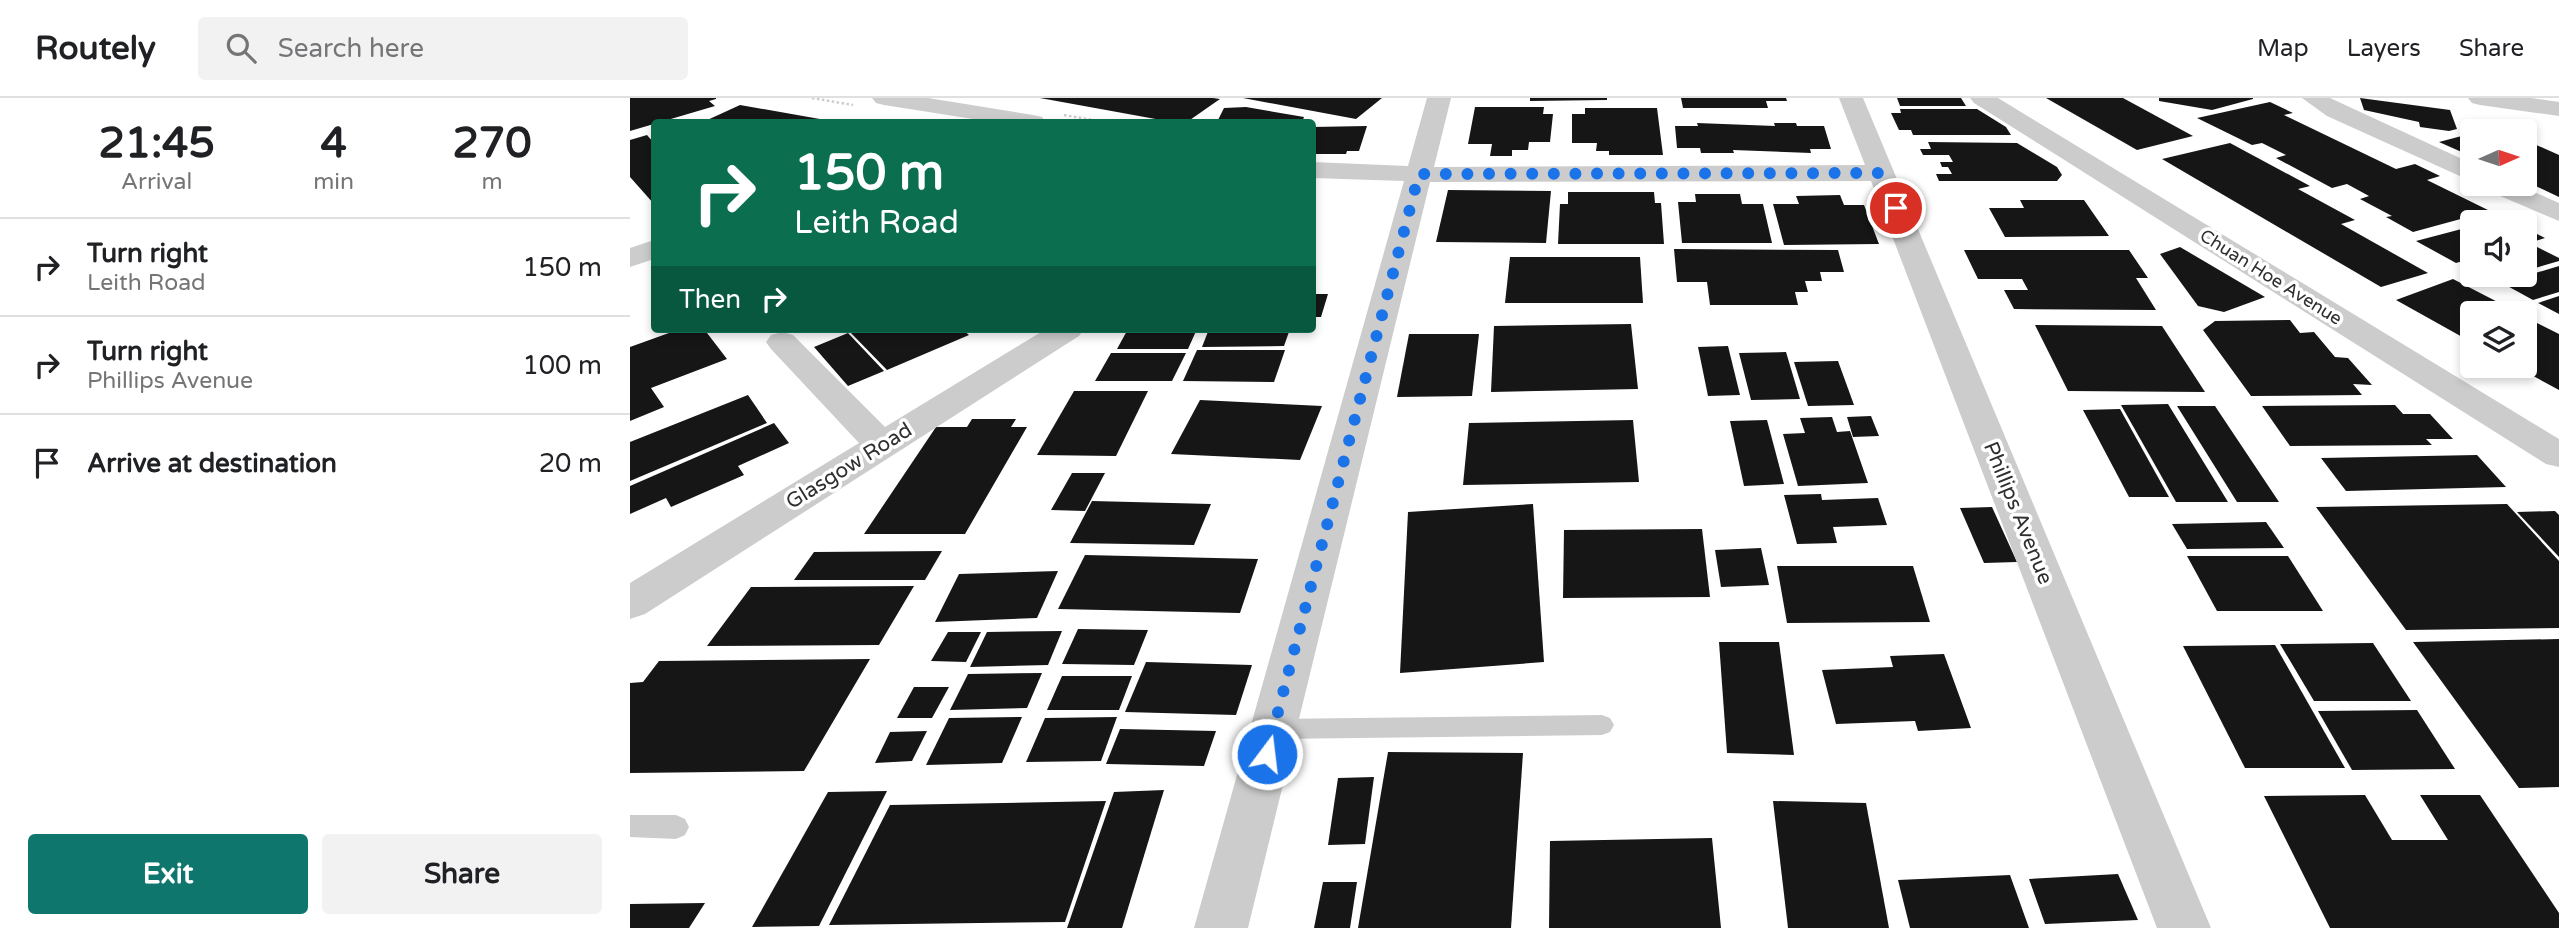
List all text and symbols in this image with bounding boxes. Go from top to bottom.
search box [198,17,688,80]
text: Routely [35,29,156,68]
icon: search [222,29,260,67]
text: Search here [278,33,424,64]
text: Map [2257,34,2309,63]
text: Layers [2347,34,2421,63]
text: Share [2459,34,2524,63]
text: 21:45 [98,118,215,169]
text: 4 [320,118,347,169]
text: 270 [452,118,532,169]
north arrow [2460,119,2538,196]
map controls [2460,119,2537,378]
text: 150 m [794,144,944,203]
icon: right [679,147,770,238]
text: Arrival [121,168,192,196]
text: min [313,168,354,196]
text: m [481,168,503,196]
pin [1866,178,1926,238]
icon: arrive [1877,189,1915,227]
text: Leith Road [794,204,959,242]
button: sound [2460,210,2537,287]
street label: Chuan Hoe Avenue [2196,224,2346,330]
text: Turn right [87,238,208,269]
icon: right [28,248,66,286]
text: 150 m [522,252,602,283]
text: Leith Road [87,269,206,297]
icon: right [755,280,793,318]
text: Then [679,284,741,315]
button: layers [2460,301,2537,378]
text: Turn right [87,336,208,367]
icon: right [28,346,66,384]
text: 100 m [522,350,602,381]
text: Phillips Avenue [87,367,253,395]
street label: Glasgow Road [781,417,917,515]
street label: Phillips Avenue [1978,438,2058,588]
icon: arrive [28,444,66,482]
text: Arrive at destination [87,448,337,479]
text: 20 m [539,448,602,479]
position arrow [1230,717,1304,791]
button: Exit [28,834,308,914]
button: Share [322,834,602,914]

